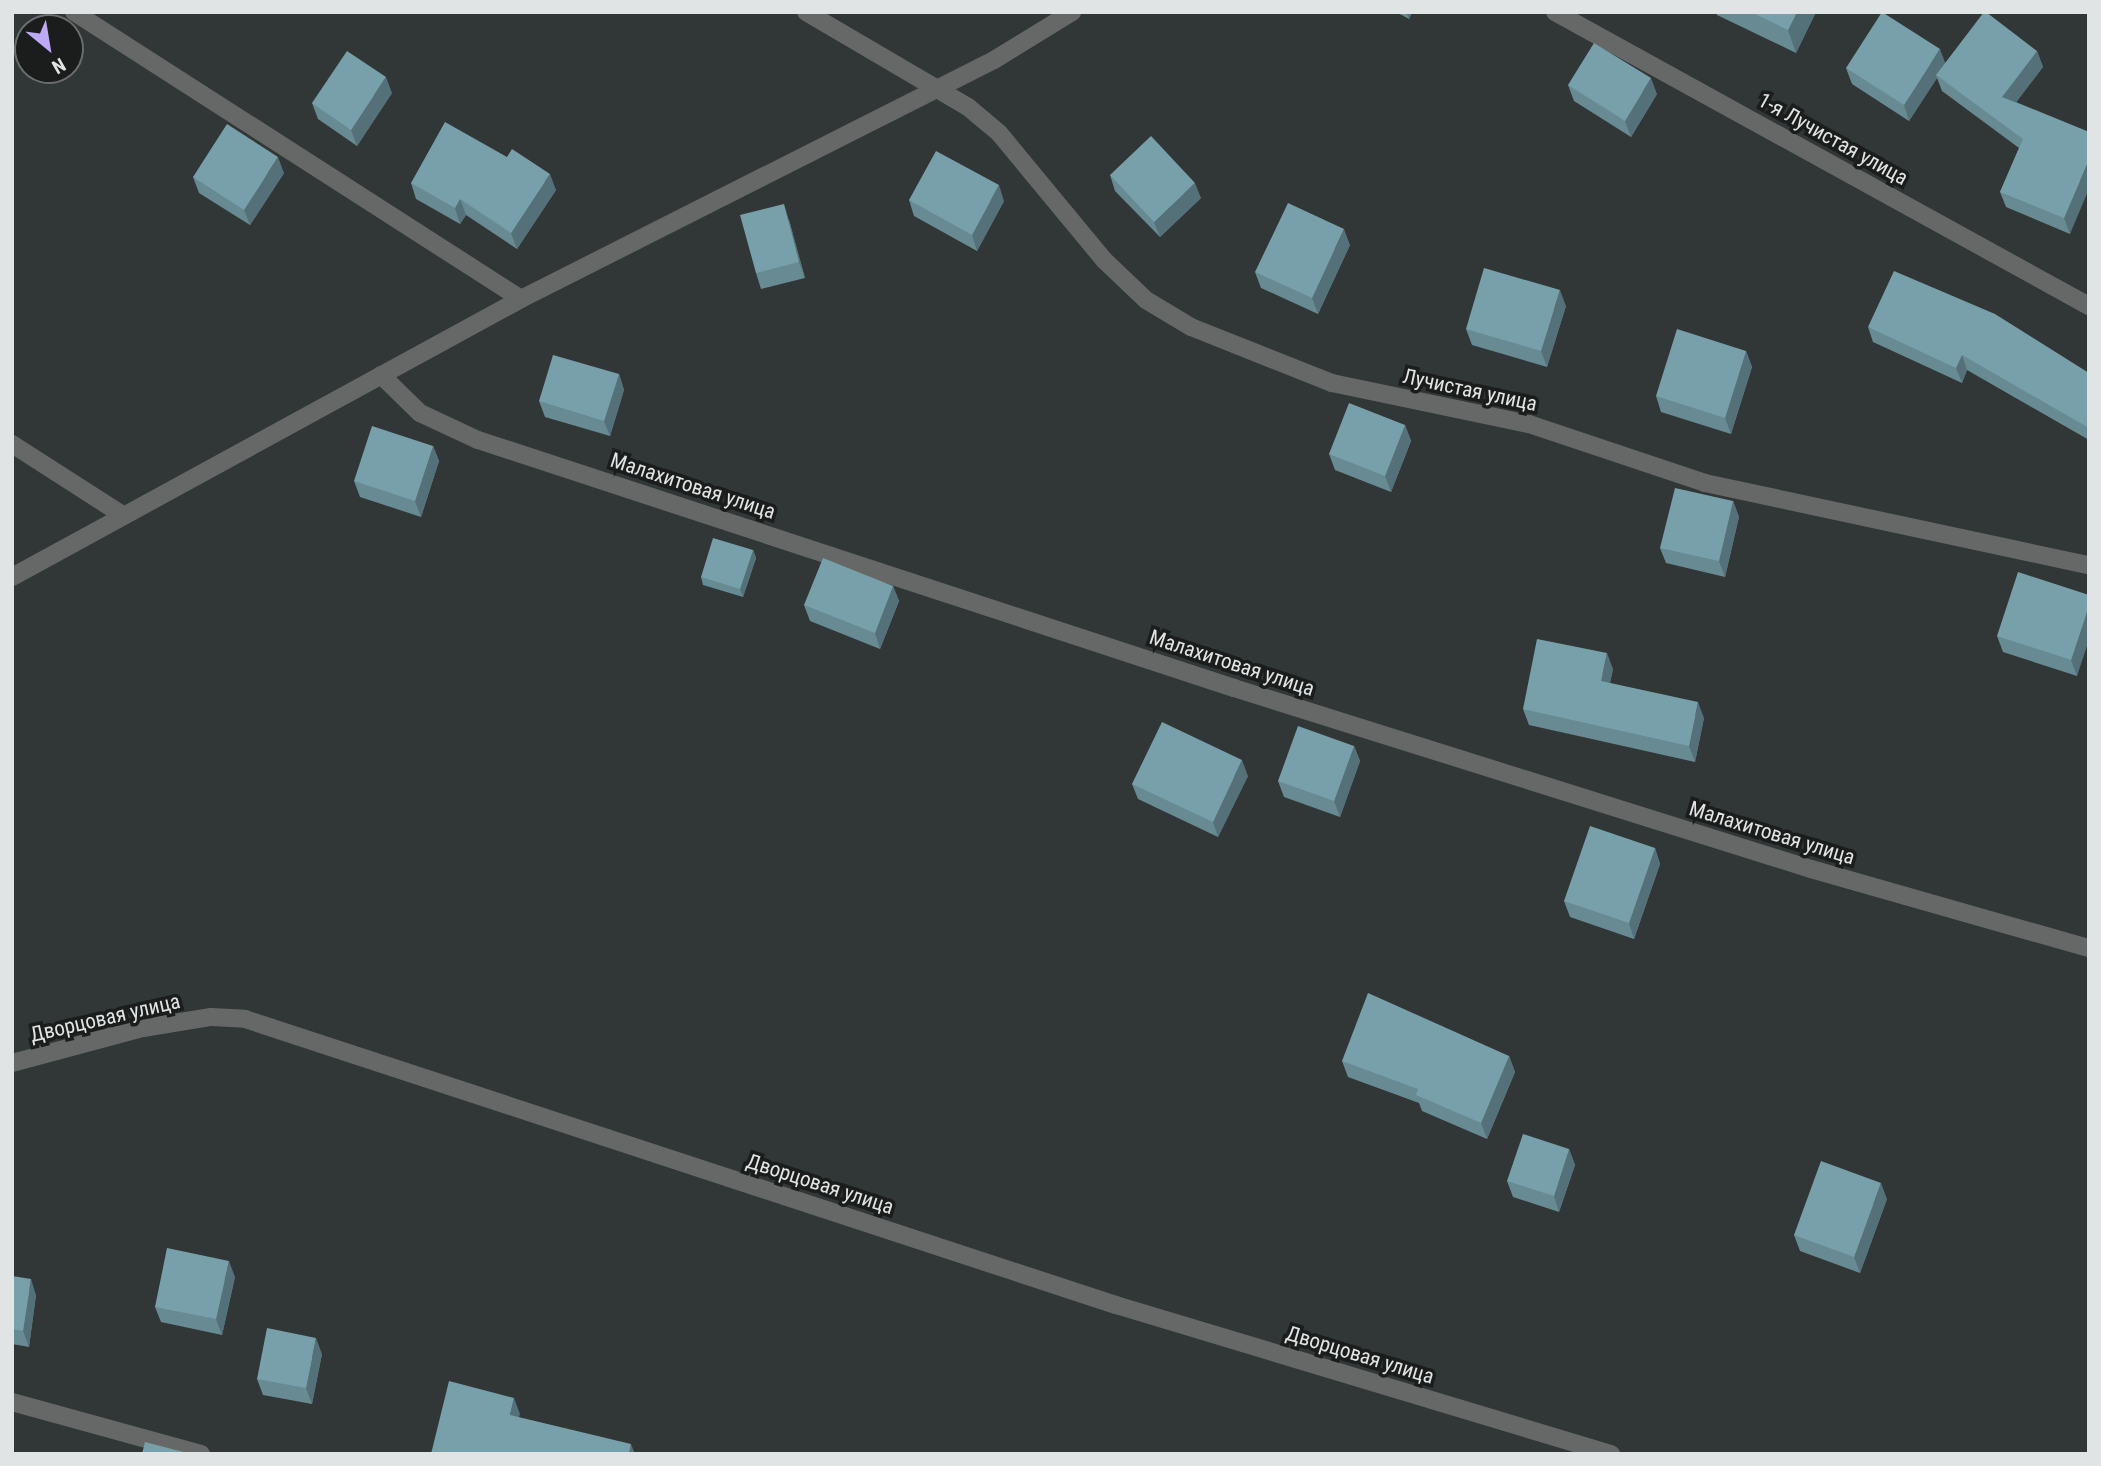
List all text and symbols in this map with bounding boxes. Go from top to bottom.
north arrow [14,14,84,84]
text: N [48,53,70,79]
street label: 1-я Лучистая улица [1754,87,1912,191]
street label: Лучистая улица [1401,363,1539,417]
street label: Малахитовая улица [607,447,779,525]
street label: Малахитовая улица [1146,624,1318,702]
street label: Малахитовая улица [1686,796,1858,870]
street label: Дворцовая улица [27,988,183,1048]
street label: Дворцовая улица [743,1148,897,1220]
street label: Дворцовая улица [1283,1321,1437,1389]

